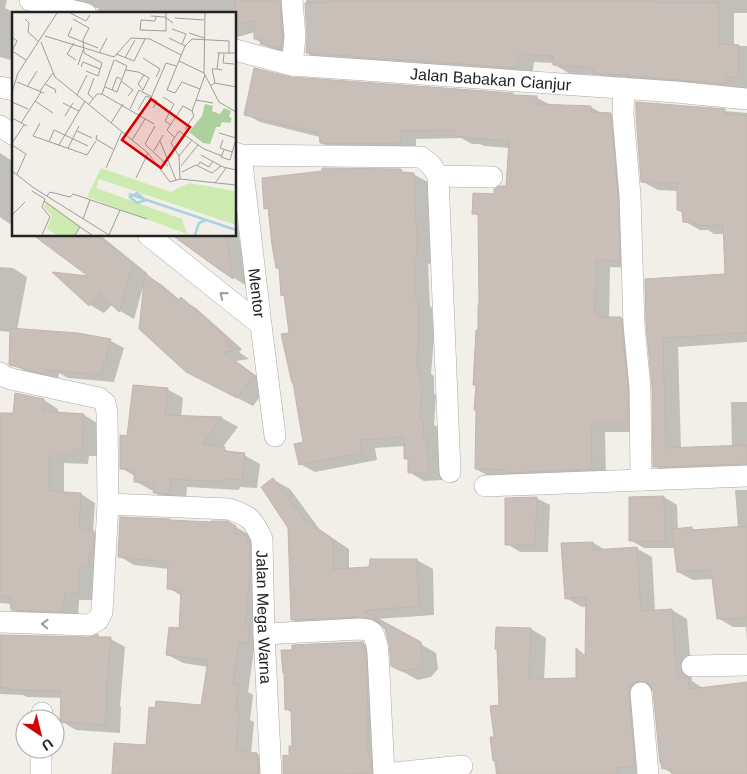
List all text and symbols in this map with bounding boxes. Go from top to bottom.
inset map [12,12,236,236]
street label: Jalan Babakan Cianjur [410,65,572,93]
street label: Mentor [246,267,269,319]
one-way arrow [219,291,228,300]
street label: Jalan Mega Warna [254,550,275,684]
one-way arrow [40,618,48,629]
north arrow [15,709,65,759]
text: U [39,735,56,754]

